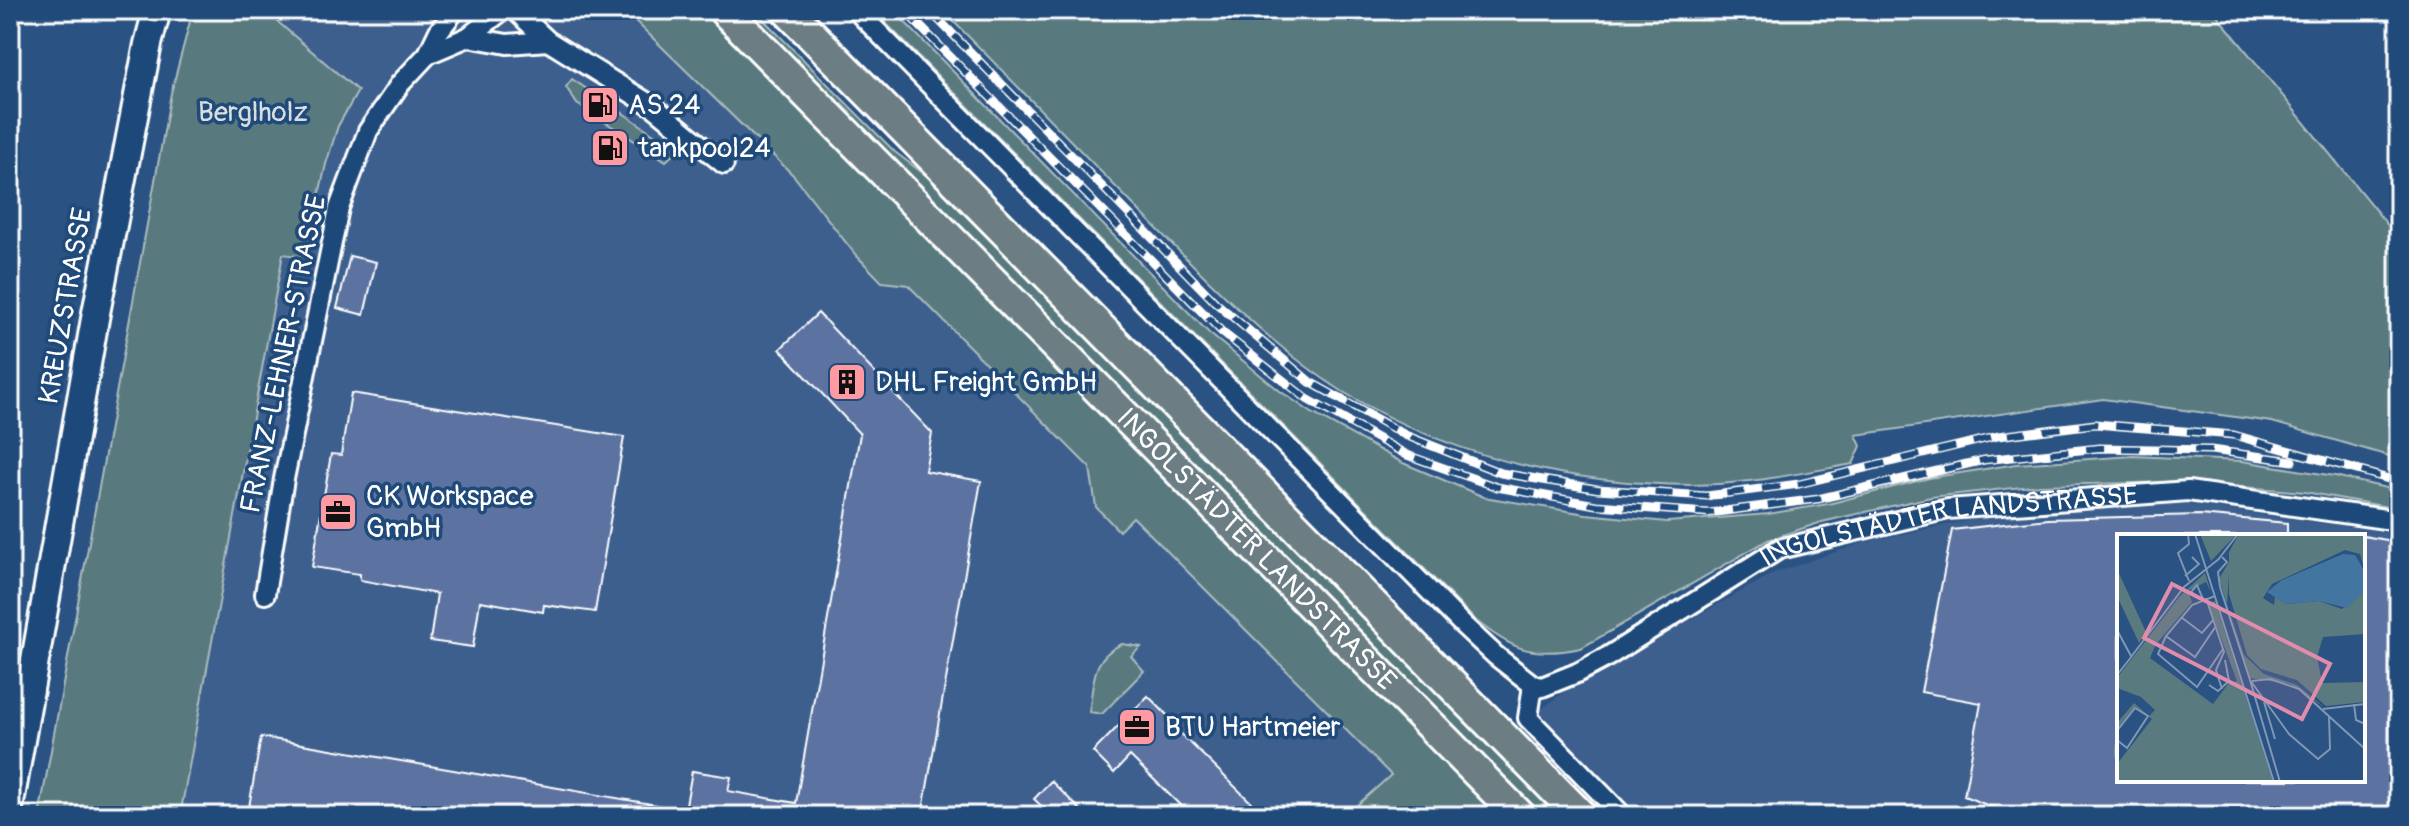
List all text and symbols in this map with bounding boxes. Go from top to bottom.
fuel station icon: AS 24 [579,84,621,126]
place label: AS 24 [628,88,700,123]
park label: Berglholz [198,95,308,130]
fuel station icon: tankpool24 [589,127,631,169]
place label: tankpool24 [637,131,771,166]
street label: FRANZ-LEHNER-STRASSE [233,192,335,516]
street label: KREUZSTRASSE [32,205,100,407]
building icon: DHL Freight GmbH [826,361,868,403]
place label: DHL Freight GmbH [875,365,1097,400]
street label: INGOLSTÄDTER LANDSTRASSE [1109,401,1404,698]
street label: INGOLSTÄDTER LANDSTRASSE [1753,477,2139,575]
place label: CK Workspace GmbH [366,479,534,546]
office icon: CK Workspace GmbH [317,491,359,533]
inset map [2117,534,2365,782]
office icon: BTU Hartmeier [1116,706,1158,748]
place label: BTU Hartmeier [1165,710,1340,745]

